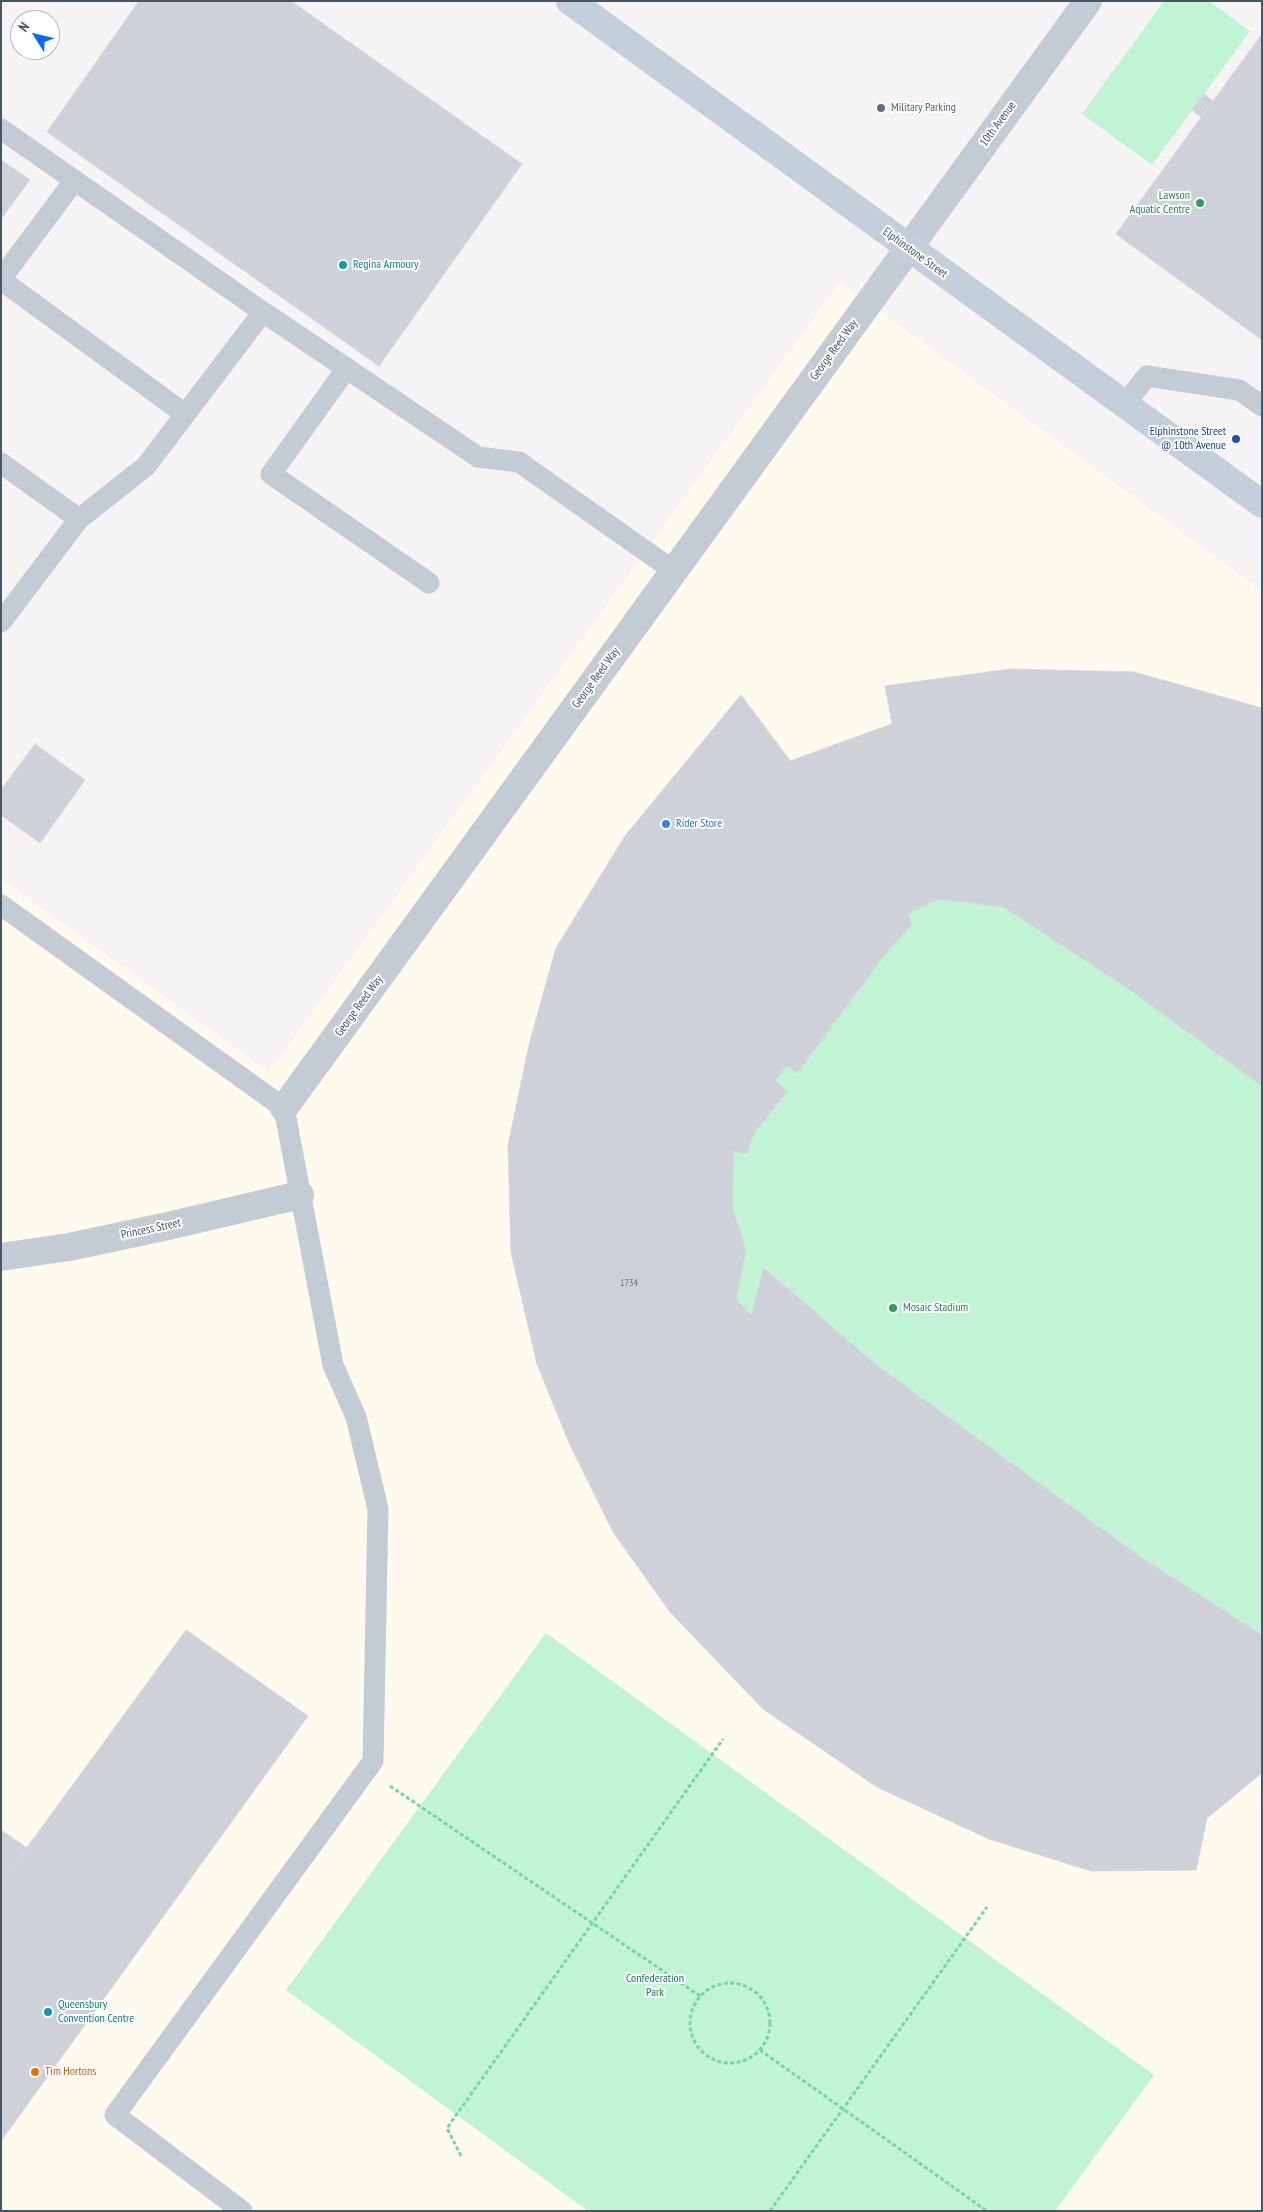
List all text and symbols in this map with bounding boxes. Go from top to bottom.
north arrow [10,10,60,60]
text: N [14,18,33,35]
street label: 10th Avenue [977,99,1019,149]
place label: Military Parking [891,101,956,115]
marker: Military Parking [875,102,887,114]
place label: Lawson Aquatic Centre [1130,189,1190,217]
marker: Lawson Aquatic Centre [1194,197,1206,209]
street label: Elphinstone Street [880,225,950,281]
place label: Regina Armoury [353,258,419,272]
marker: Regina Armoury [337,259,349,271]
street label: George Reed Way [807,317,861,383]
place label: Elphinstone Street @ 10th Avenue [1150,425,1226,453]
marker: Elphinstone Street @ 10th Avenue [1230,433,1242,445]
street label: George Reed Way [569,645,623,711]
place label: Rider Store [676,817,722,831]
marker: Rider Store [660,818,672,830]
street label: George Reed Way [332,973,386,1039]
street label: Princess Street [120,1216,182,1242]
house number: 1734 [620,1277,638,1289]
place label: Mosaic Stadium [903,1301,968,1315]
marker: Mosaic Stadium [887,1302,899,1314]
park label: Confederation Park [626,1972,684,2000]
place label: Queensbury Convention Centre [58,1998,134,2026]
marker: Queensbury Convention Centre [42,2006,54,2018]
place label: Tim Hortons [45,2065,96,2079]
marker: Tim Hortons [29,2066,41,2078]

